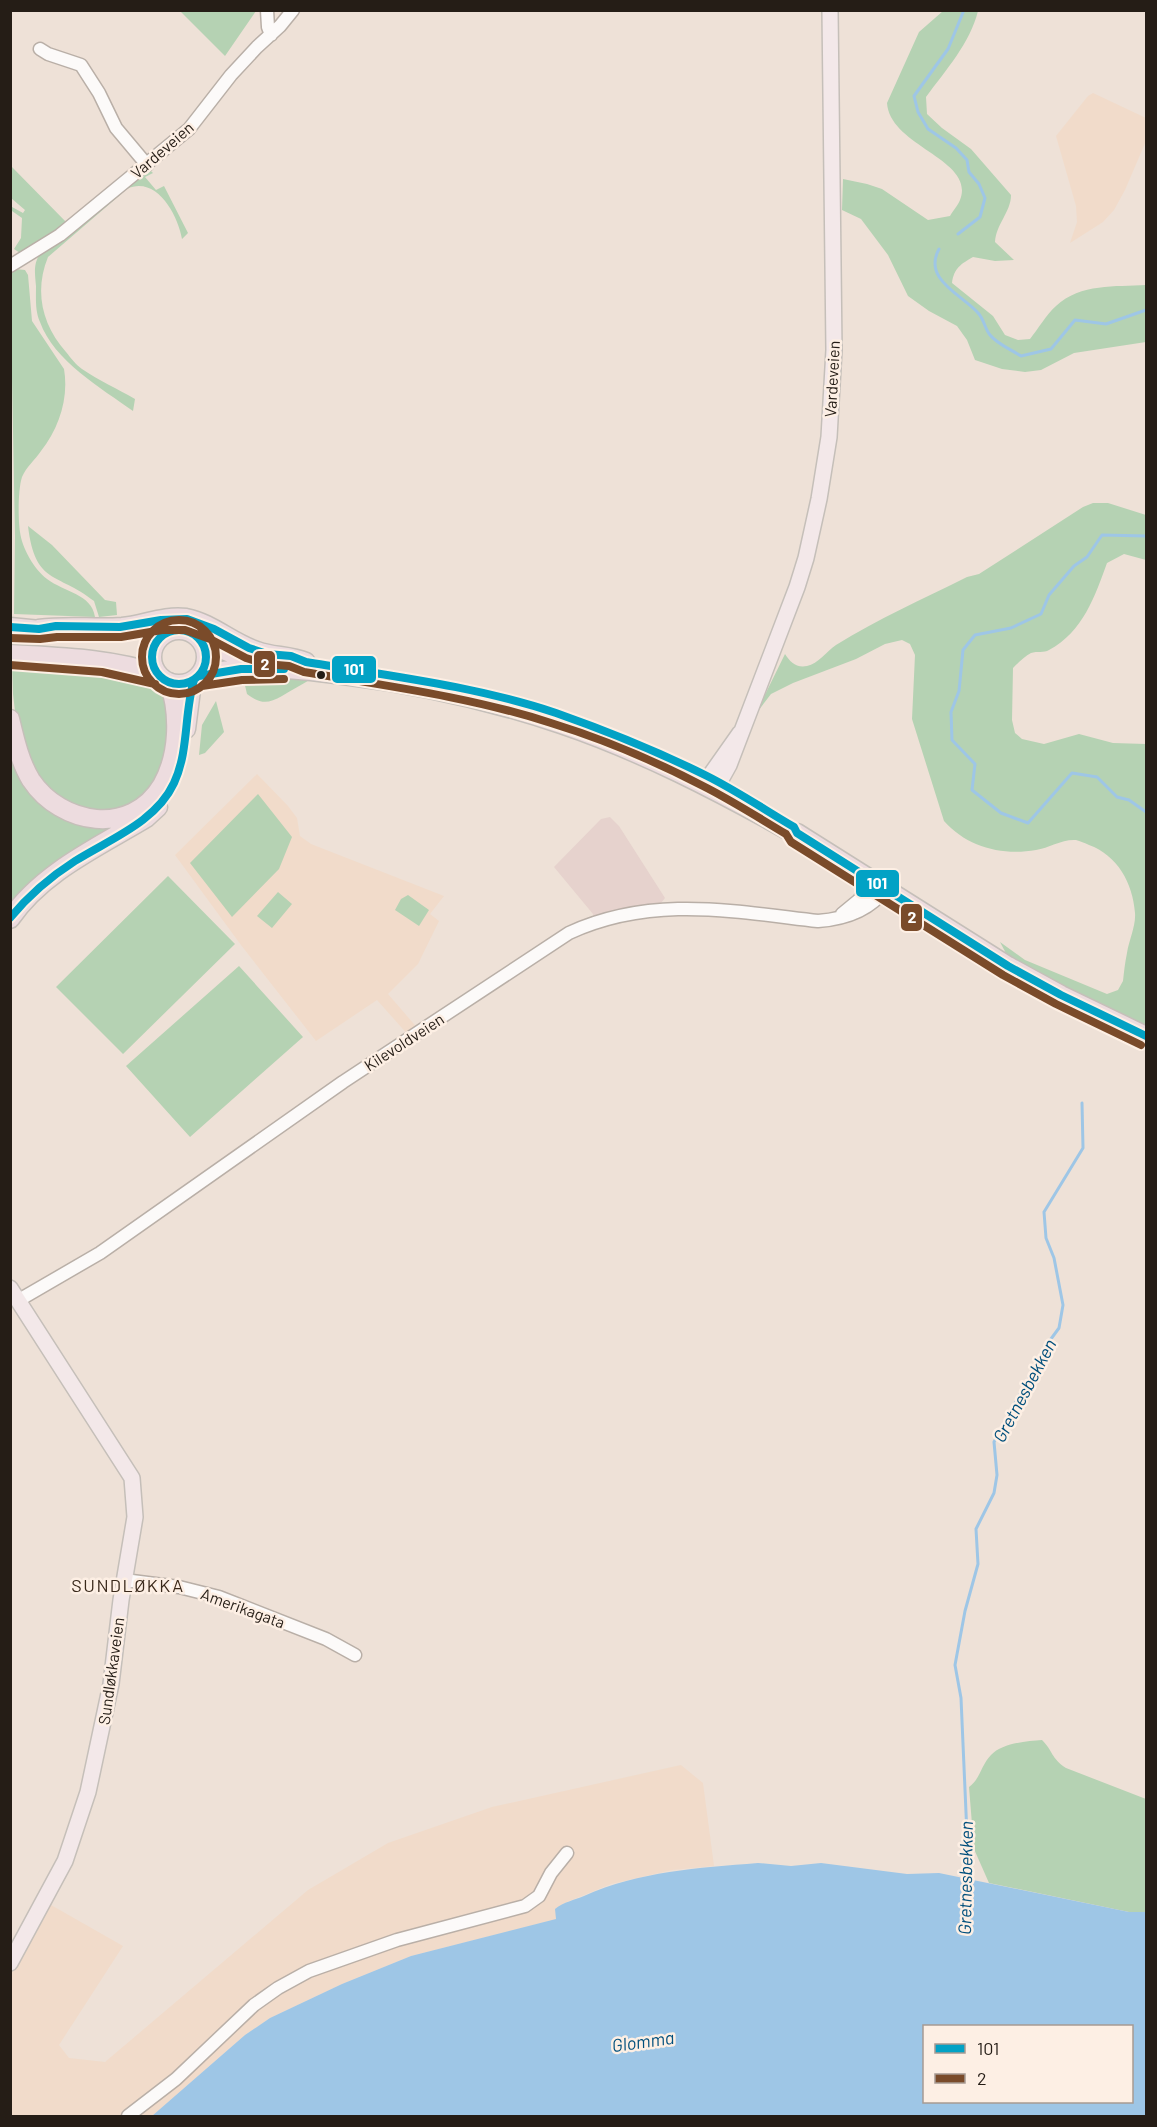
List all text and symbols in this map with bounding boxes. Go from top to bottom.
street label: Vardeveien [126,117,197,182]
street label: Vardeveien [820,340,843,418]
line badge: 2 [253,650,276,678]
text: 2 [261,654,270,673]
line badge: 101 [331,655,377,684]
text: 101 [344,659,364,678]
unlabelled marker [315,669,327,681]
line badge: 101 [855,869,900,898]
text: 101 [867,873,887,892]
line badge: 2 [900,903,923,932]
text: 2 [908,907,917,926]
street label: Kilevoldveien [360,1009,447,1074]
water label: Gretnesbekken [988,1335,1061,1446]
district label: SUNDLØKKA [71,1574,185,1596]
street label: Amerikagata [199,1584,288,1632]
street label: Sundløkkaveien [94,1616,127,1726]
water label: Gretnesbekken [953,1821,977,1935]
legend [923,2025,1133,2103]
water label: Glomma [610,2026,675,2056]
text: 101 [977,2037,999,2059]
text: 2 [977,2067,987,2089]

